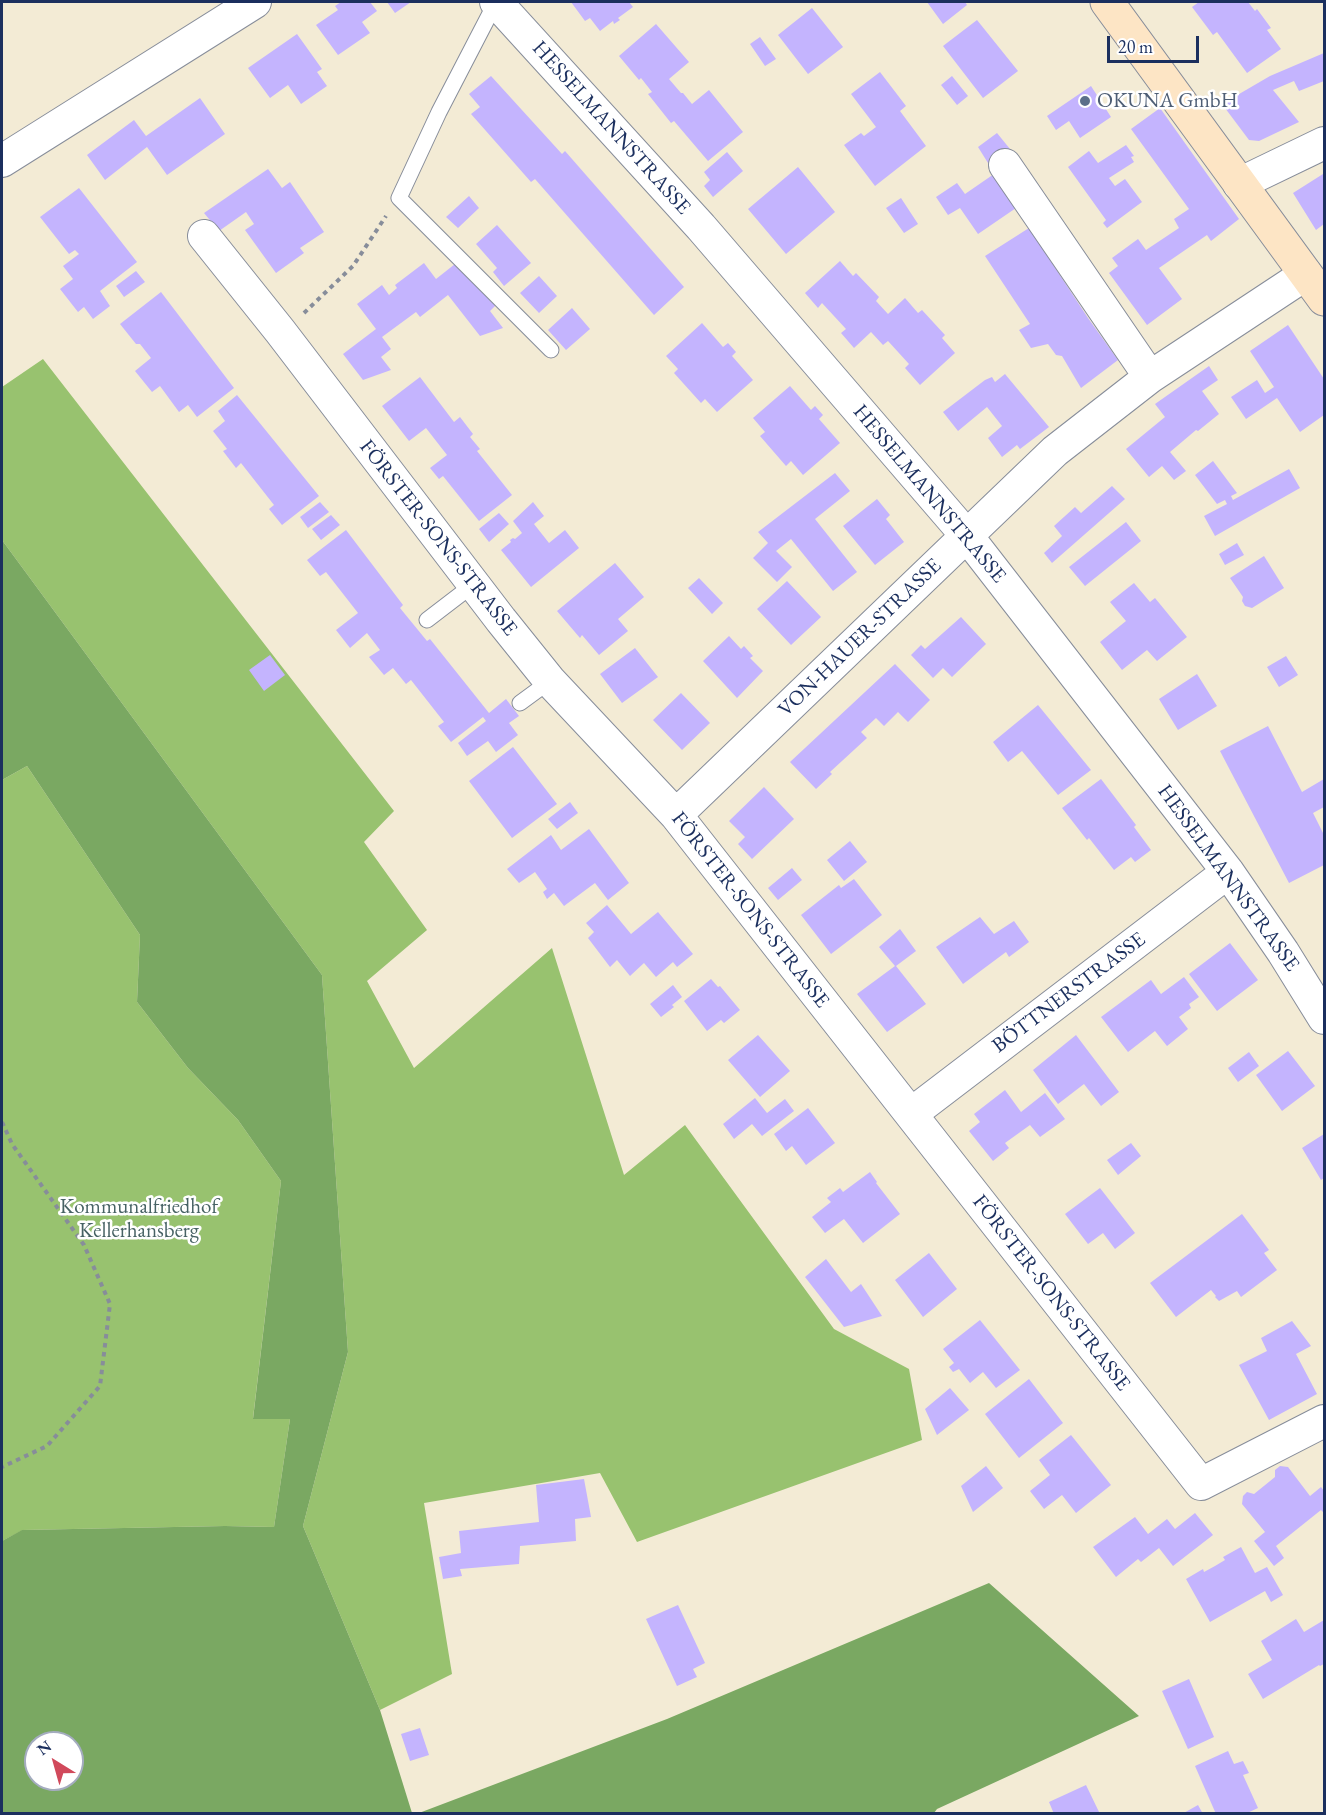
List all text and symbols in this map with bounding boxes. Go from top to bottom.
scale bar [1110,24,1202,62]
text: 20 m [1118,35,1153,58]
street label: HESSELMANNSTRASSE [526,36,696,220]
place label: OKUNA GmbH [1097,88,1238,114]
marker: OKUNA GmbH [1078,94,1092,108]
street label: HESSELMANNSTRASSE [847,400,1011,588]
street label: FÖRSTER-SONS-STRASSE [354,435,522,641]
street label: VON-HAUER-STRASSE [773,554,947,722]
street label: HESSELMANNSTRASSE [1152,780,1304,976]
street label: FÖRSTER-SONS-STRASSE [666,807,834,1013]
street label: BÖTTNERSTRASSE [988,927,1150,1059]
street label: FÖRSTER-SONS-STRASSE [967,1190,1135,1396]
park label: Kommunalfriedhof Kellerhansberg [60,1194,218,1244]
north arrow [24,1731,84,1791]
text: N [33,1736,56,1760]

